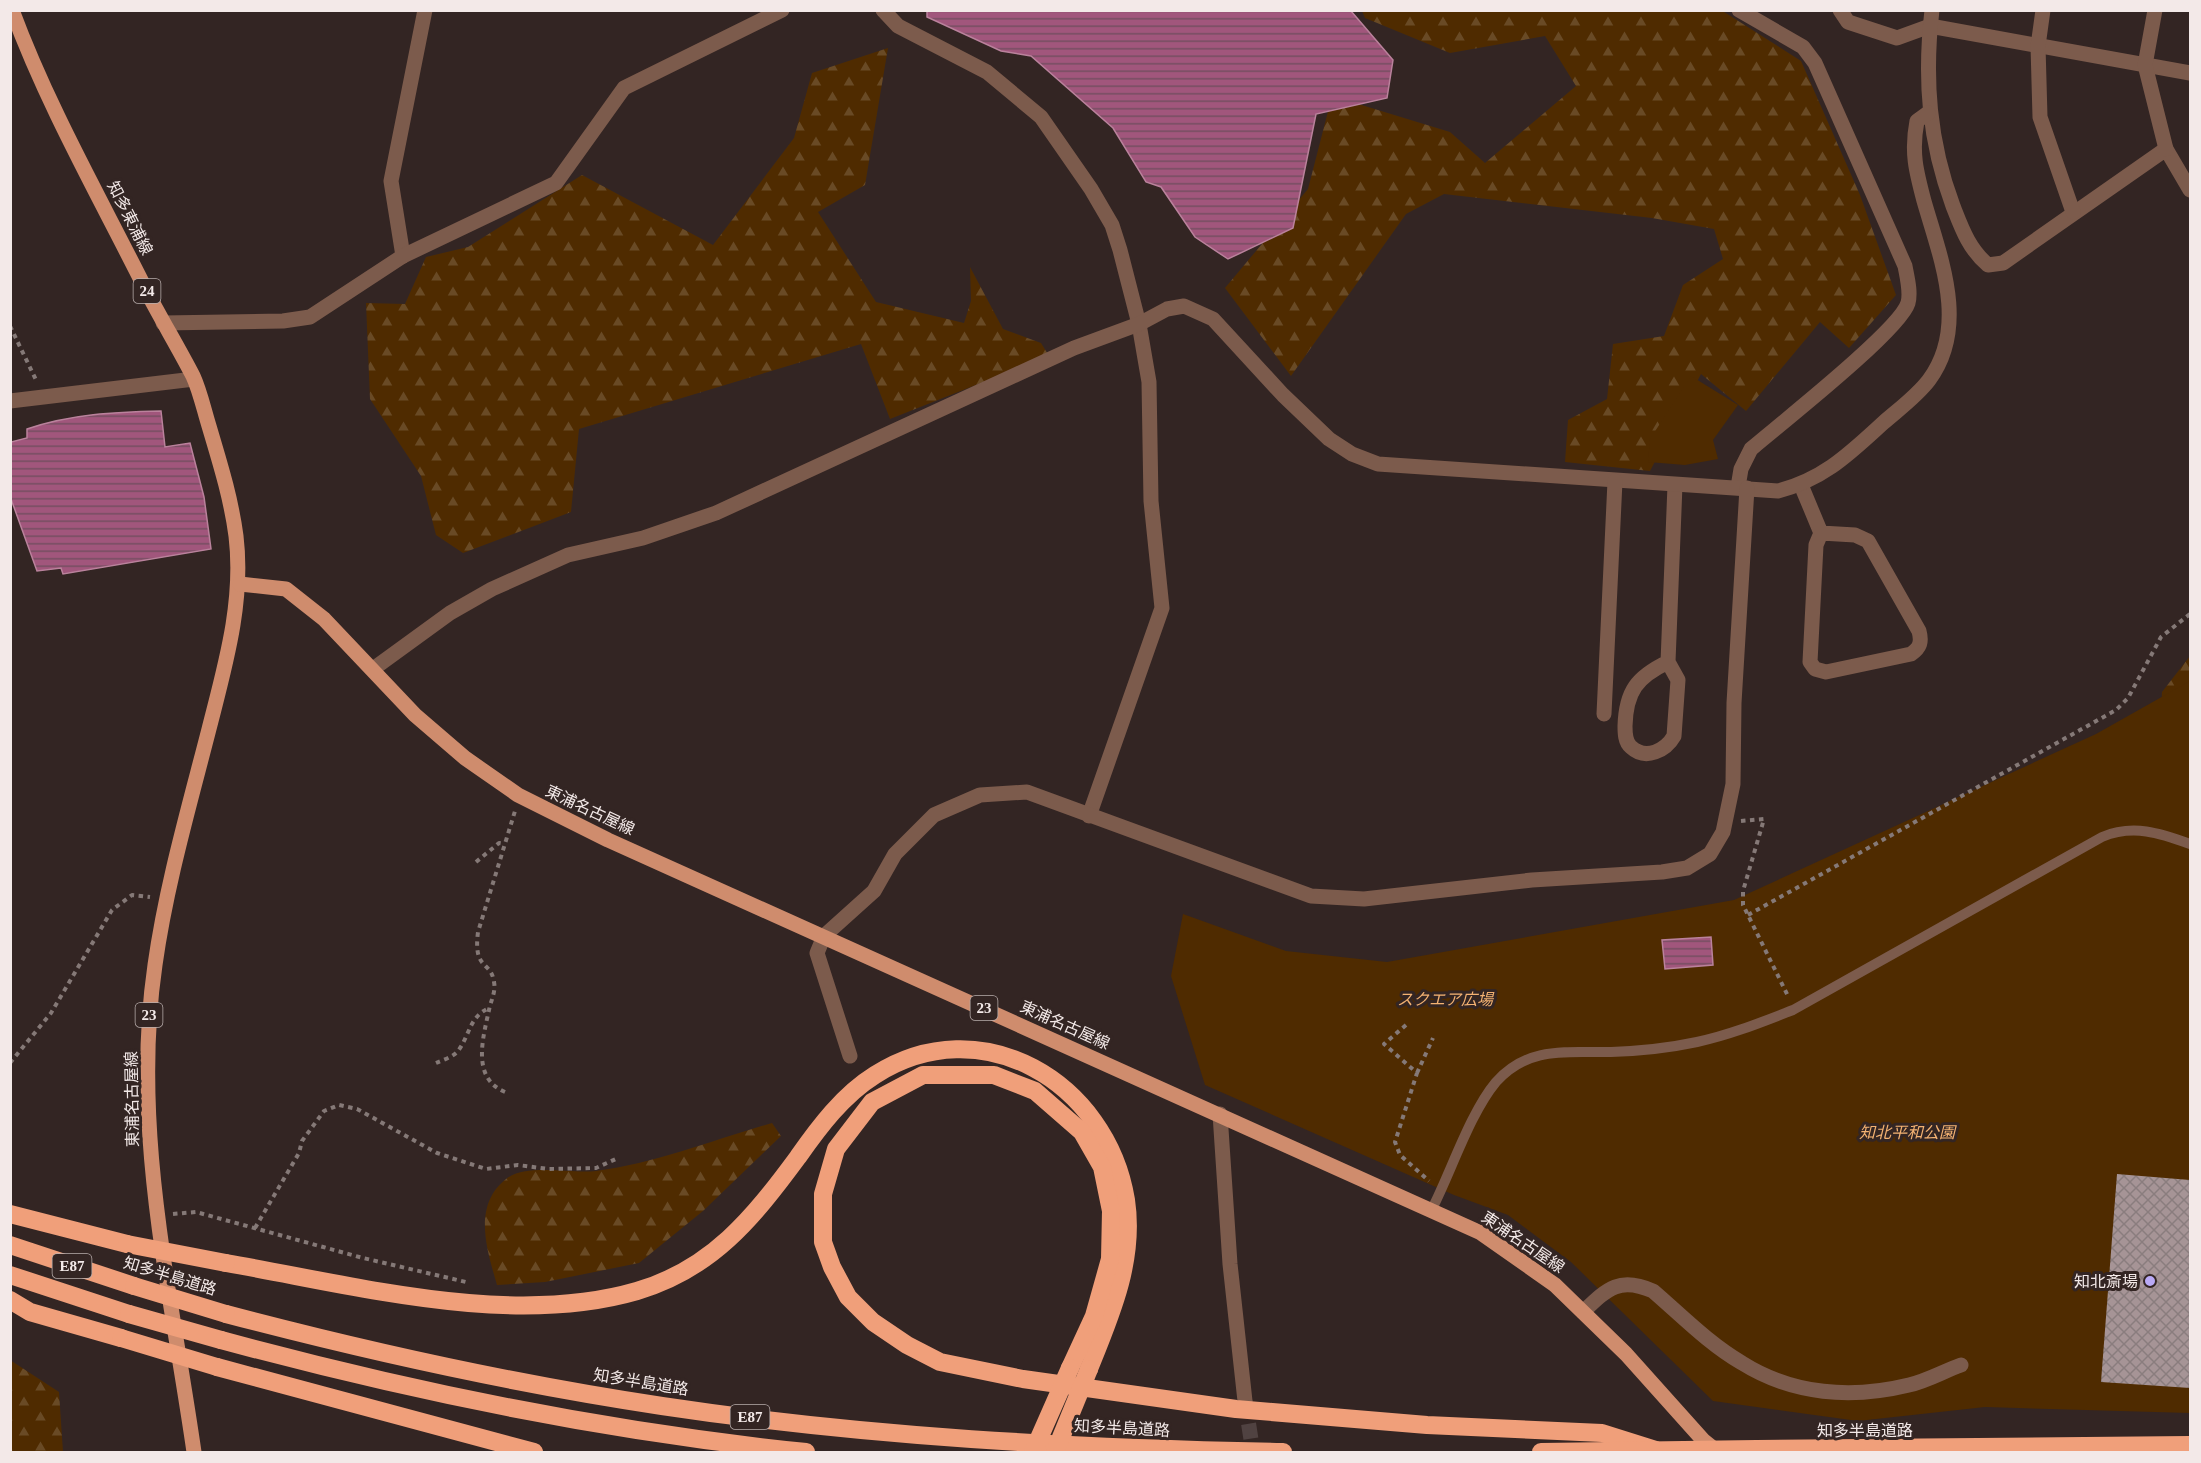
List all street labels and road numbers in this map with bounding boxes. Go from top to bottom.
street label: 知多東浦線 [104,178,156,258]
road number: 24 [134,279,160,303]
street label: 東浦名古屋線 [543,782,637,838]
road number: 23 [970,996,998,1020]
street label: 東浦名古屋線 [1018,998,1112,1052]
road number: 23 [136,1003,162,1027]
street label: 東浦名古屋線 [123,1051,141,1147]
street label: 東浦名古屋線 [1478,1208,1568,1276]
road number: E87 [52,1254,92,1278]
street label: 知多半島道路 [122,1254,218,1298]
street label: 知多半島道路 [592,1366,690,1398]
road number: E87 [730,1405,770,1429]
street label: 知多半島道路 [1074,1417,1170,1439]
street label: 知多半島道路 [1817,1422,1913,1439]

